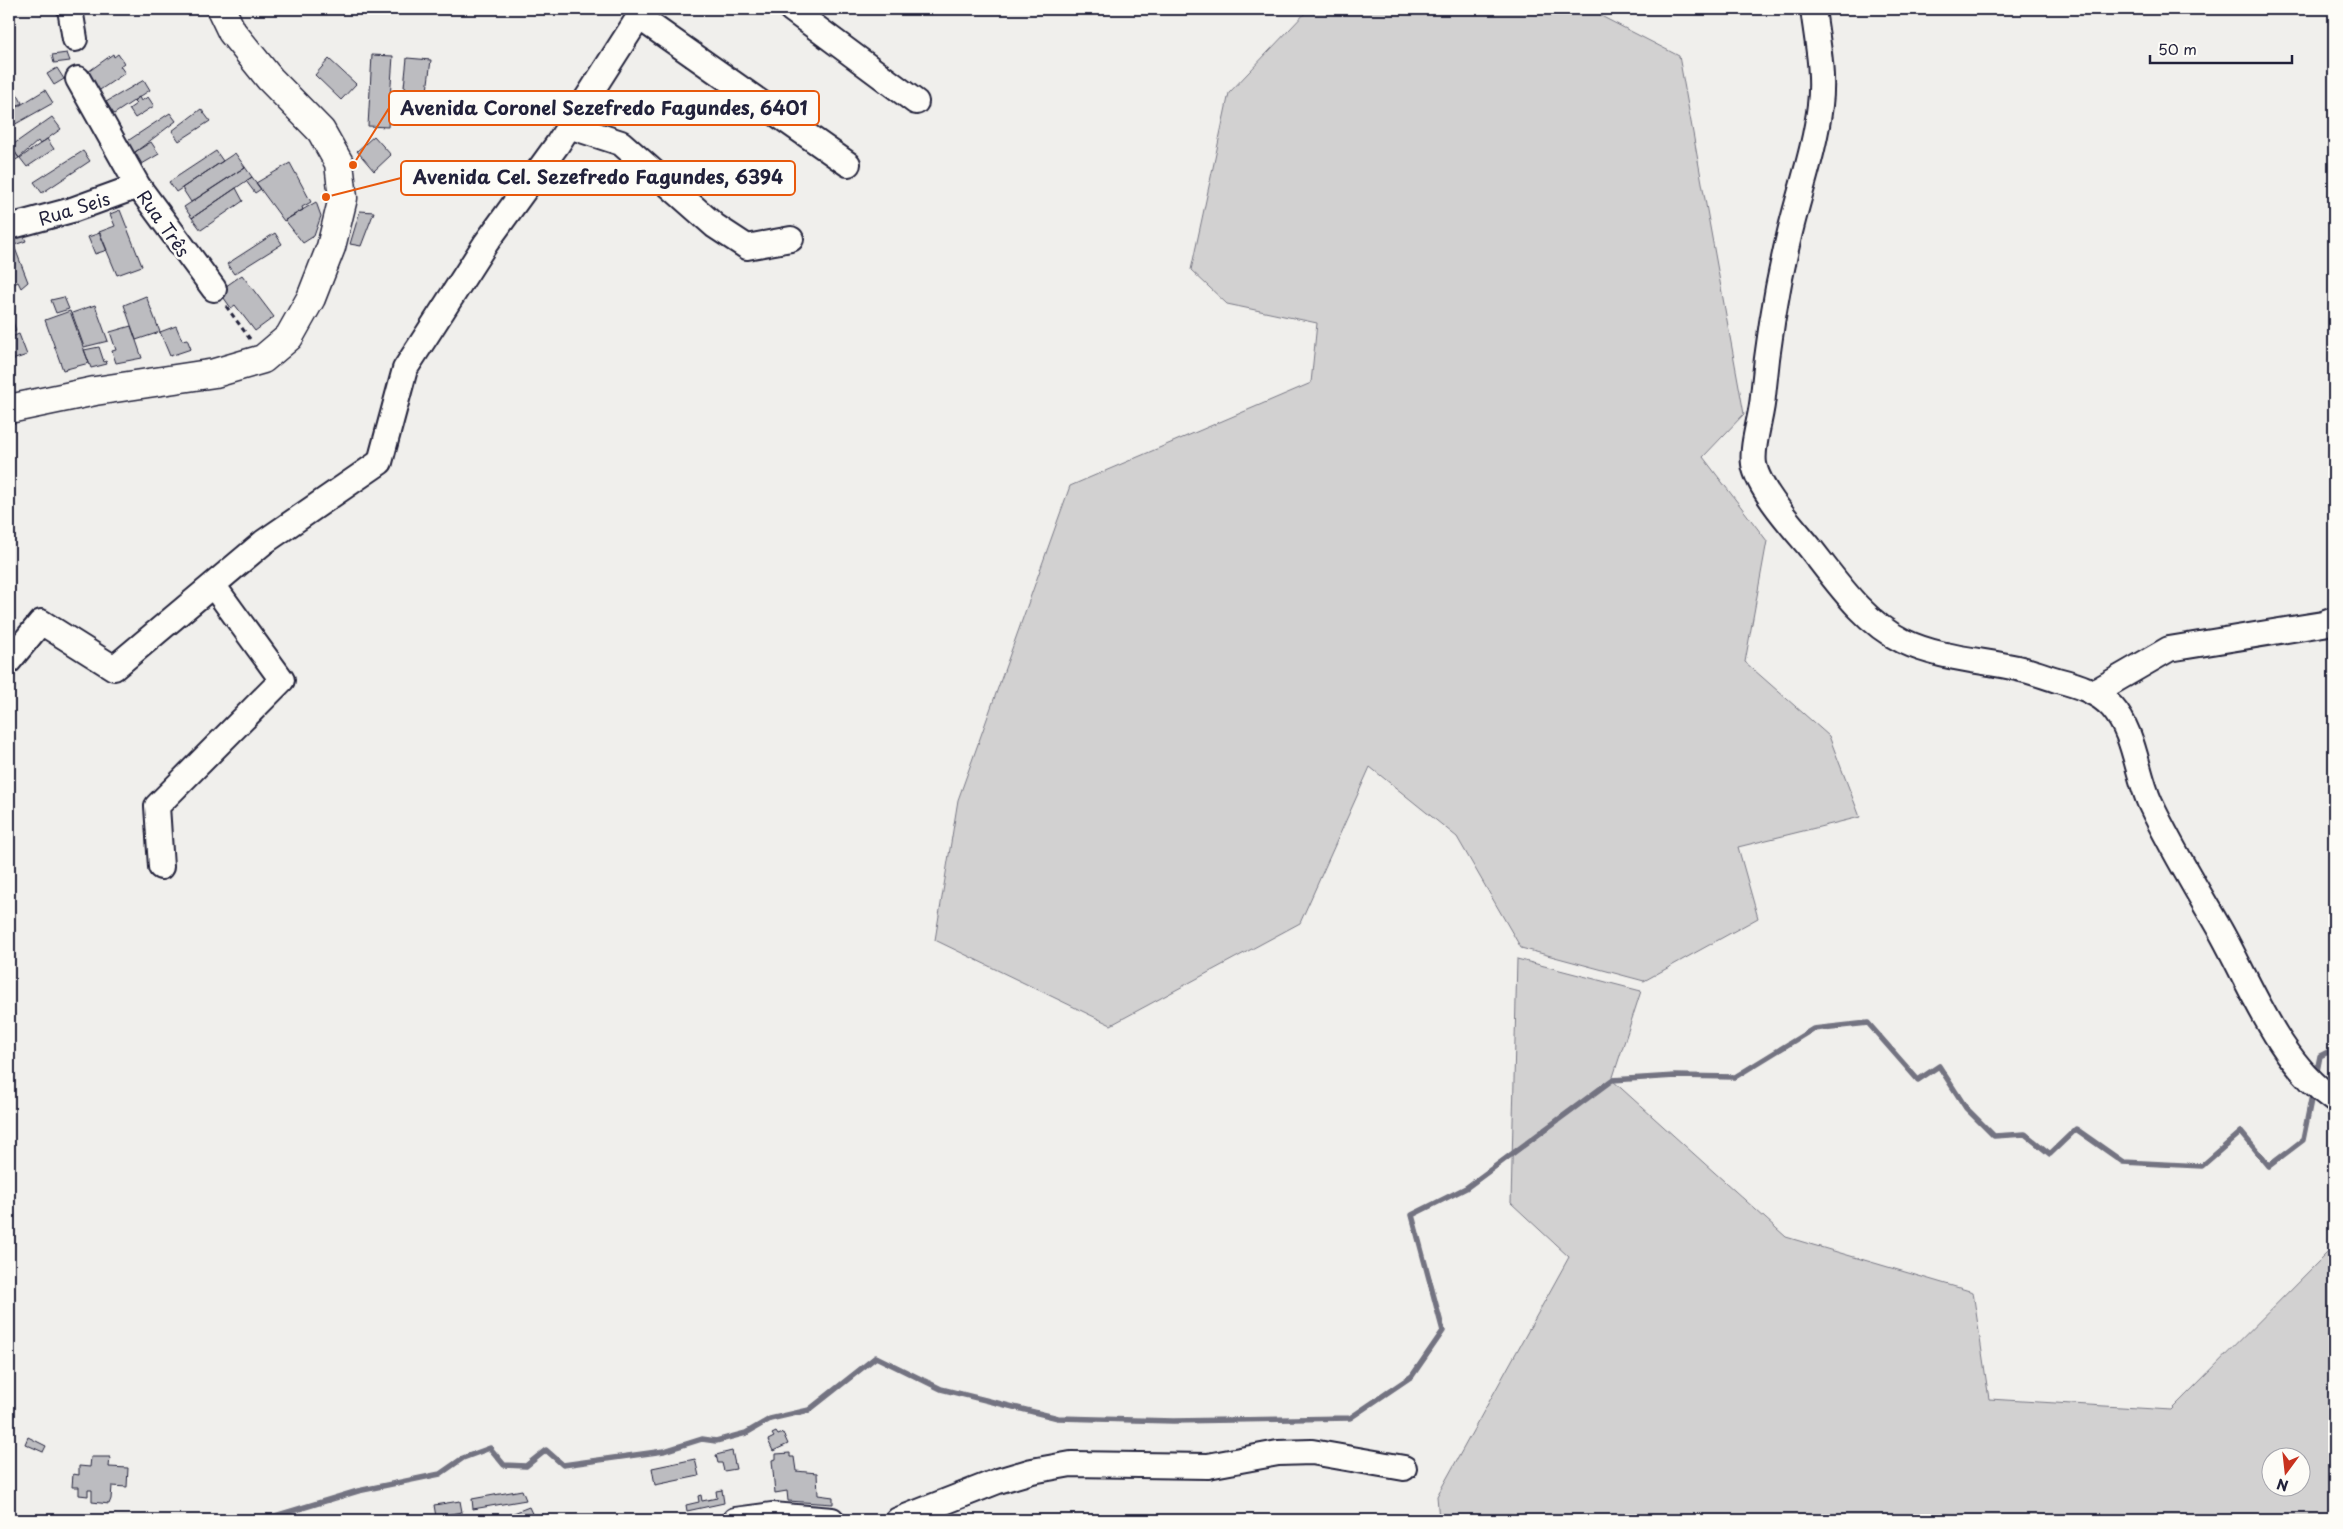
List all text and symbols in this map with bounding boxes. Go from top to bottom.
scale bar [2150,32,2293,64]
text: 50 m [2158,37,2197,60]
callout: Avenida Coronel Sezefredo Fagundes, 6401 [389,91,819,125]
text: Avenida Coronel Sezefredo Fagundes, 6401 [399,93,808,121]
callout: Avenida Cel. Sezefredo Fagundes, 6394 [401,161,795,195]
text: Avenida Cel. Sezefredo Fagundes, 6394 [412,162,783,190]
street label: Rua Seis [35,184,113,232]
street label: Rua Três [131,184,197,262]
north arrow [2260,1446,2310,1496]
text: N [2274,1473,2291,1497]

